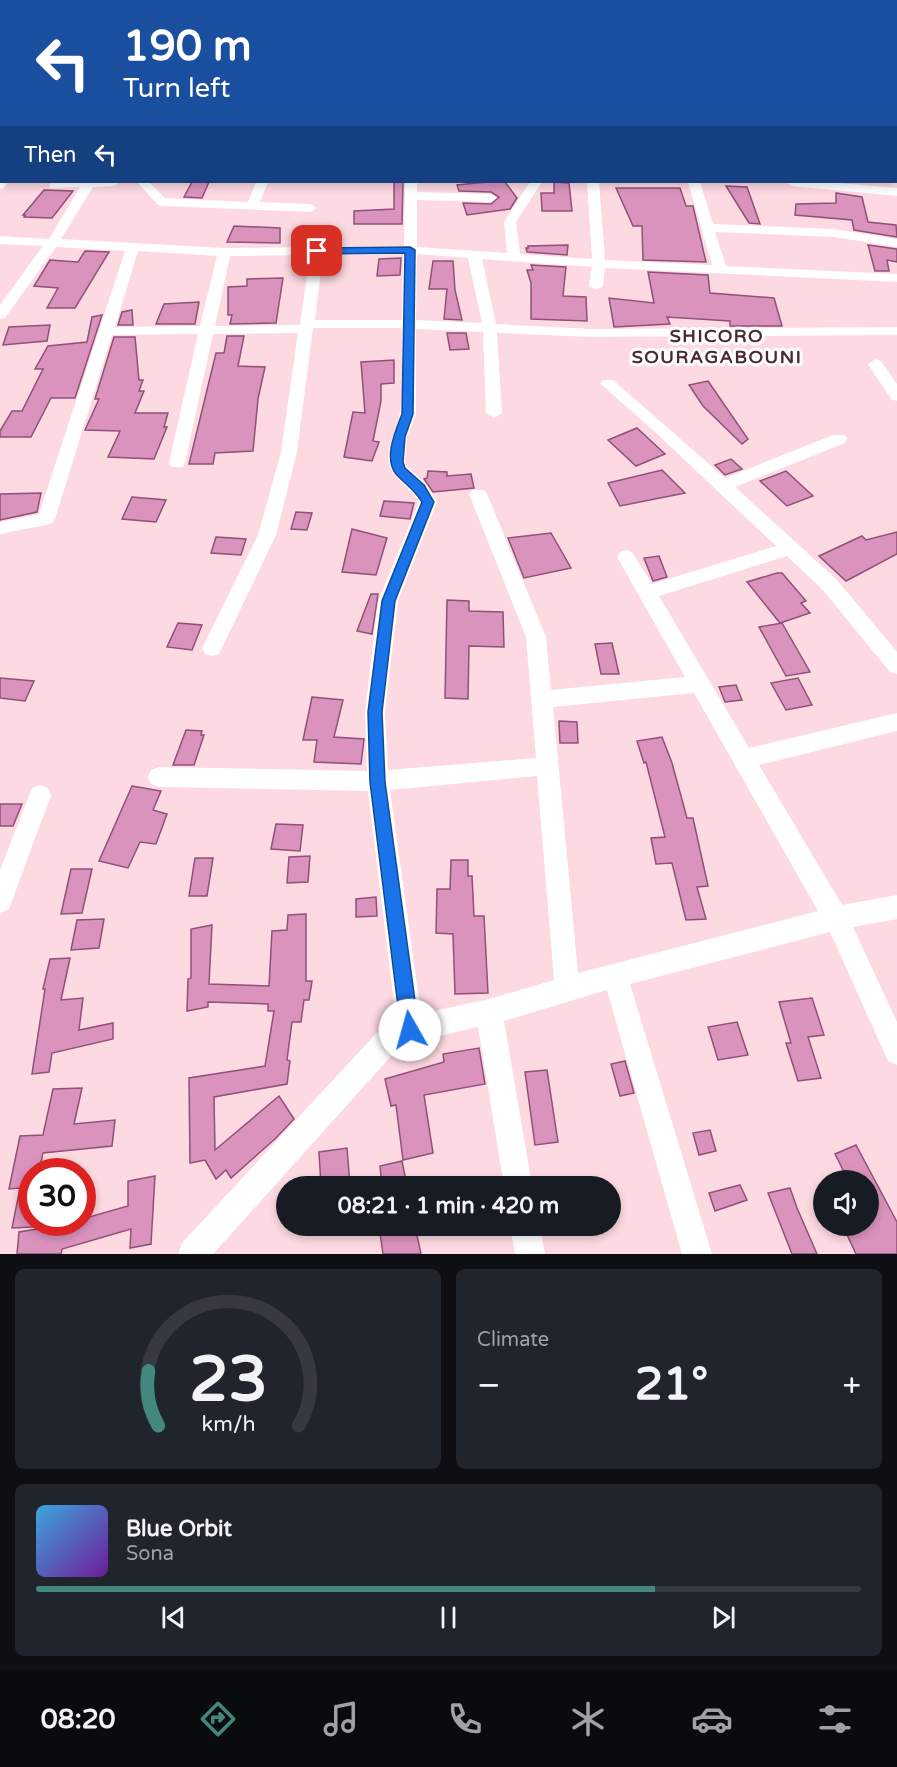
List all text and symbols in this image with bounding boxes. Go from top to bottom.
text: 190 m [123,21,252,72]
icon: left [24,24,102,102]
text: Turn left [123,72,230,105]
icon: left [89,138,122,171]
text: Then [24,142,77,168]
pin [291,225,342,276]
icon: arrive [300,234,333,267]
district label: SHICORO SOURAGABOUNI [632,325,802,368]
position arrow [378,998,442,1062]
speed limit sign: 30 [18,1158,96,1236]
map controls [813,1170,879,1236]
button: sound [813,1170,879,1236]
text: 08:21 · 1 min · 420 m [338,1193,559,1219]
text: Climate [477,1328,549,1352]
text: 23 [189,1343,267,1418]
text: 21° [635,1358,708,1412]
text: − [477,1366,501,1405]
text: + [842,1366,861,1405]
text: km/h [201,1411,255,1437]
text: Blue Orbit [126,1516,232,1542]
text: Sona [126,1542,174,1566]
icon: previous [157,1601,190,1634]
icon: pause [432,1601,465,1634]
icon: next [707,1601,740,1634]
icon: directions [197,1698,239,1740]
icon: music [320,1698,362,1740]
icon: phone [444,1698,486,1740]
icon: climate [567,1698,609,1740]
icon: car [691,1698,733,1740]
icon: filters [814,1698,856,1740]
text: 08:20 [41,1703,116,1736]

